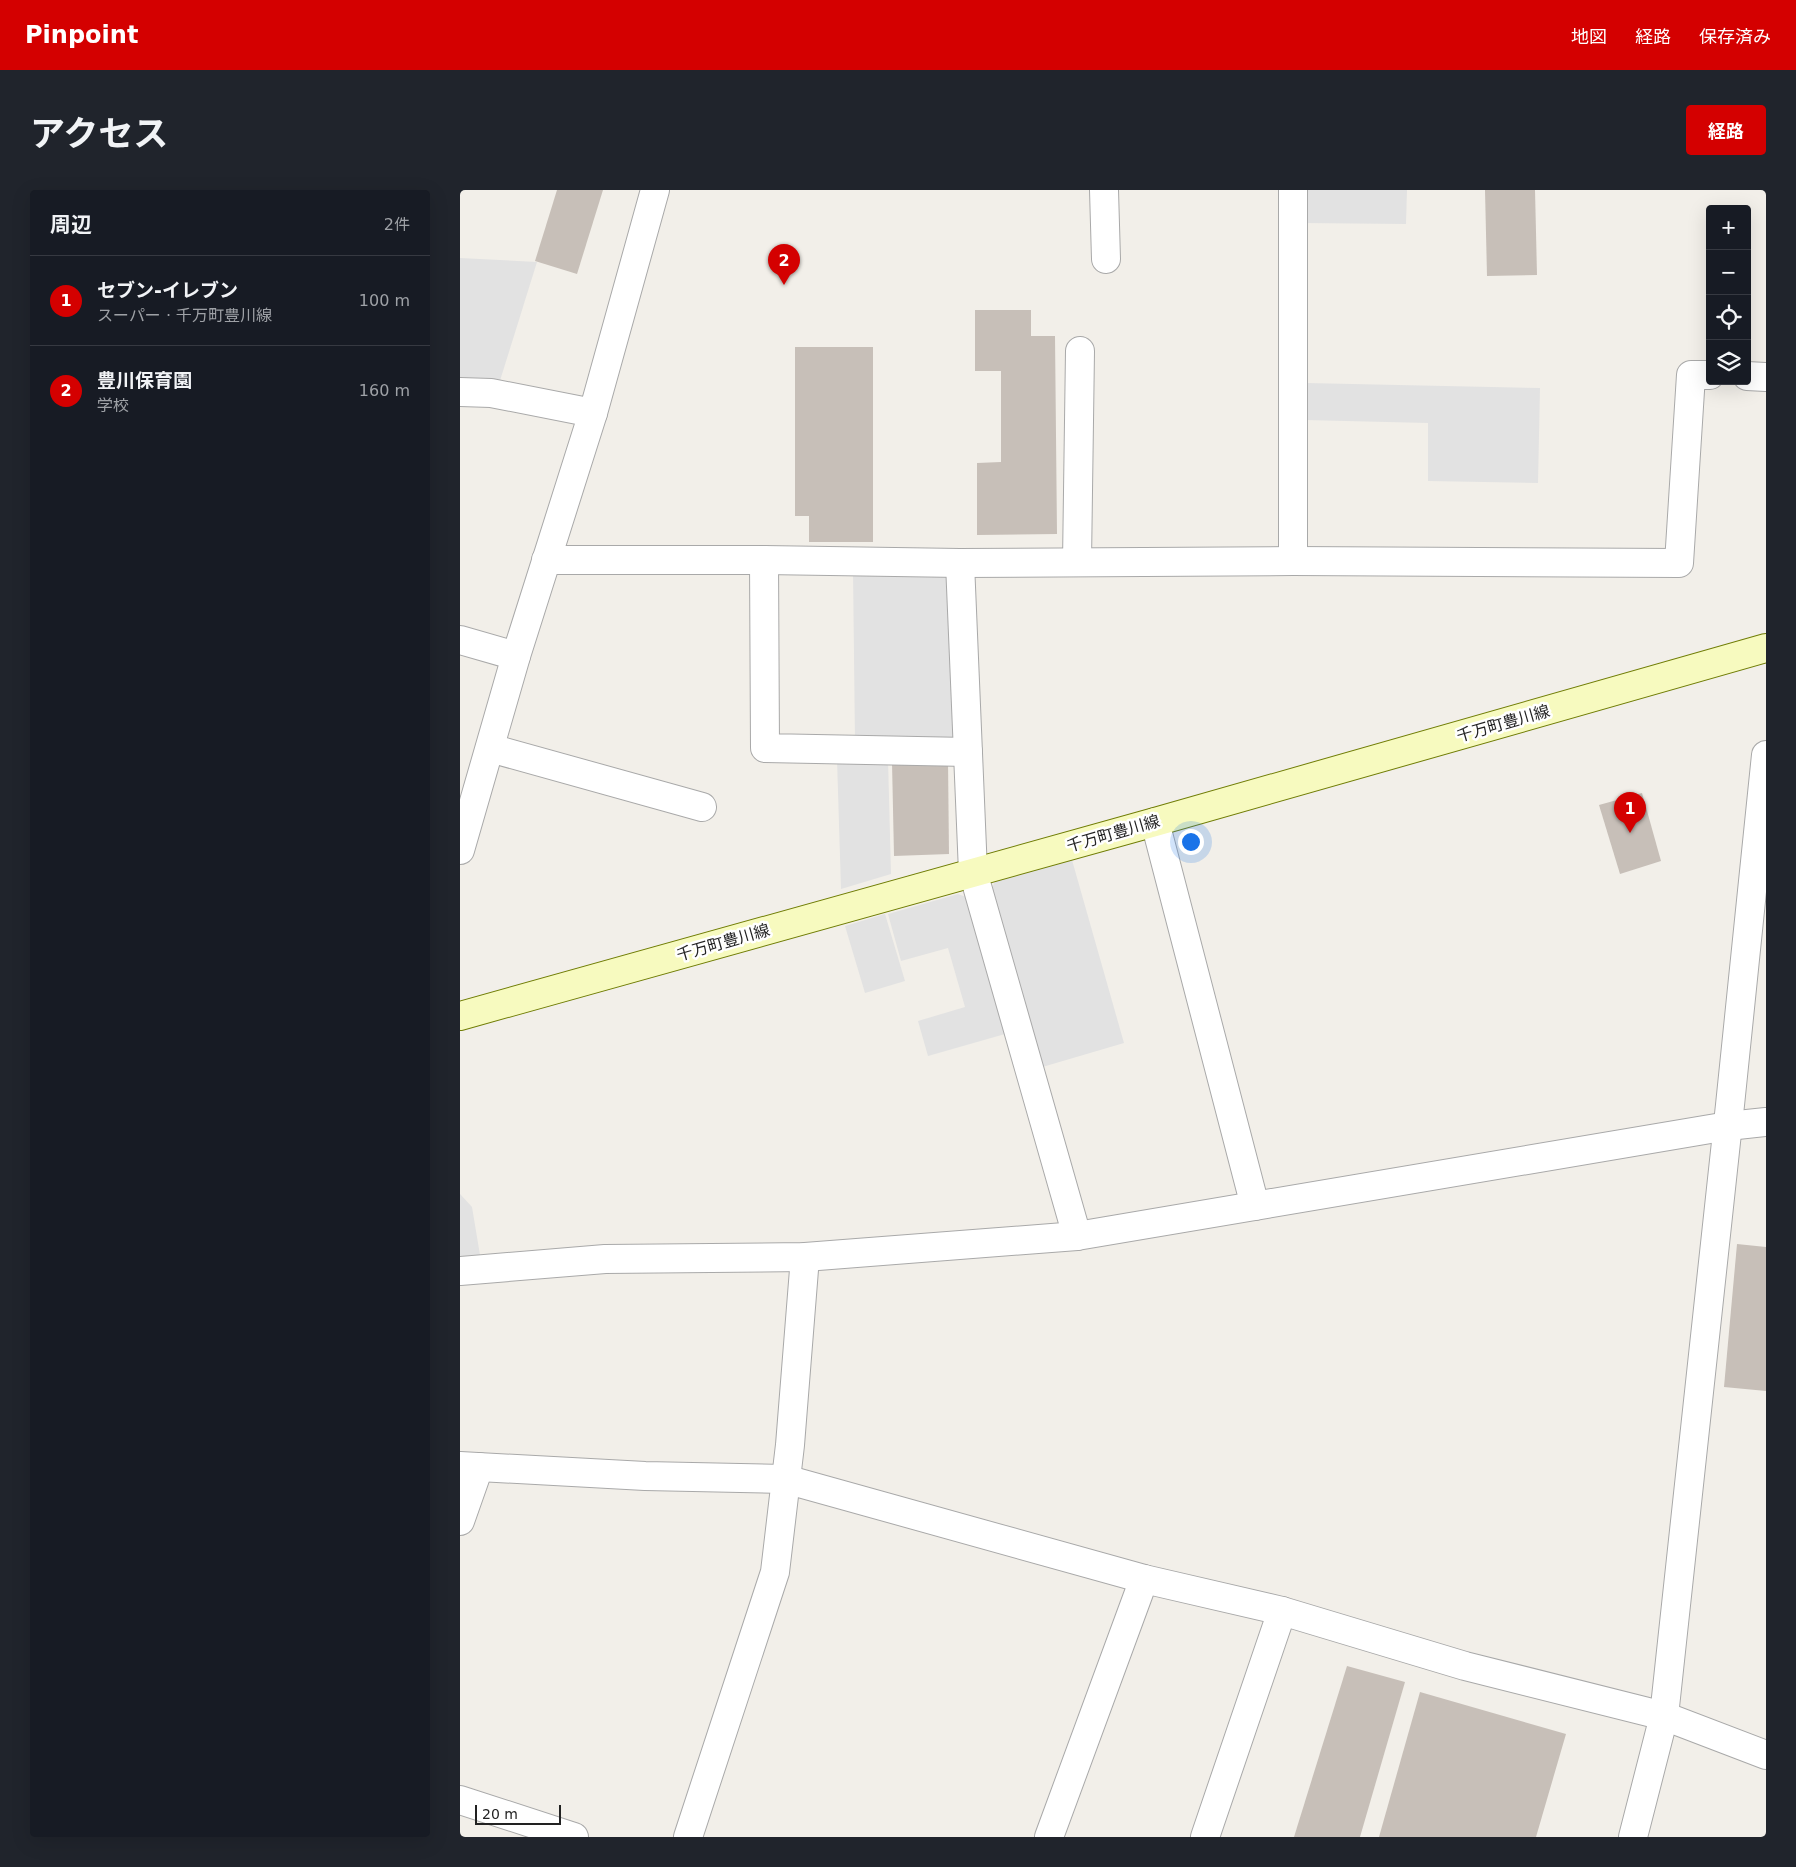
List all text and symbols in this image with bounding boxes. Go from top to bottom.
text: Pinpoint [25,21,138,49]
text: 地図 [1571,26,1607,47]
text: 経路 [1635,26,1671,47]
text: 保存済み [1699,26,1771,47]
button: 経路 [1686,105,1766,155]
text: アクセス [30,114,168,154]
map controls [1706,205,1751,385]
button: + [1706,205,1751,250]
text: 周辺 [50,213,92,237]
text: 2件 [384,215,410,234]
pin: 2 [768,244,800,285]
button: − [1706,250,1751,295]
text: セブン-イレブン [97,279,238,301]
text: 1 [60,291,72,310]
text: 100 m [359,291,410,310]
button: locate [1706,295,1751,340]
text: スーパー · 千万町豊川線 [97,306,272,325]
button: layers [1706,340,1751,385]
text: 豊川保育園 [97,369,192,391]
text: 2 [60,381,72,400]
text: 160 m [359,381,410,400]
text: 学校 [97,396,129,415]
street label: 千万町豊川線 [1454,701,1552,746]
pin: 1 [1614,792,1646,833]
street label: 千万町豊川線 [1064,811,1162,856]
your location [1178,829,1204,855]
street label: 千万町豊川線 [674,920,772,965]
scale bar [475,1802,561,1825]
text: 20 m [482,1806,518,1822]

